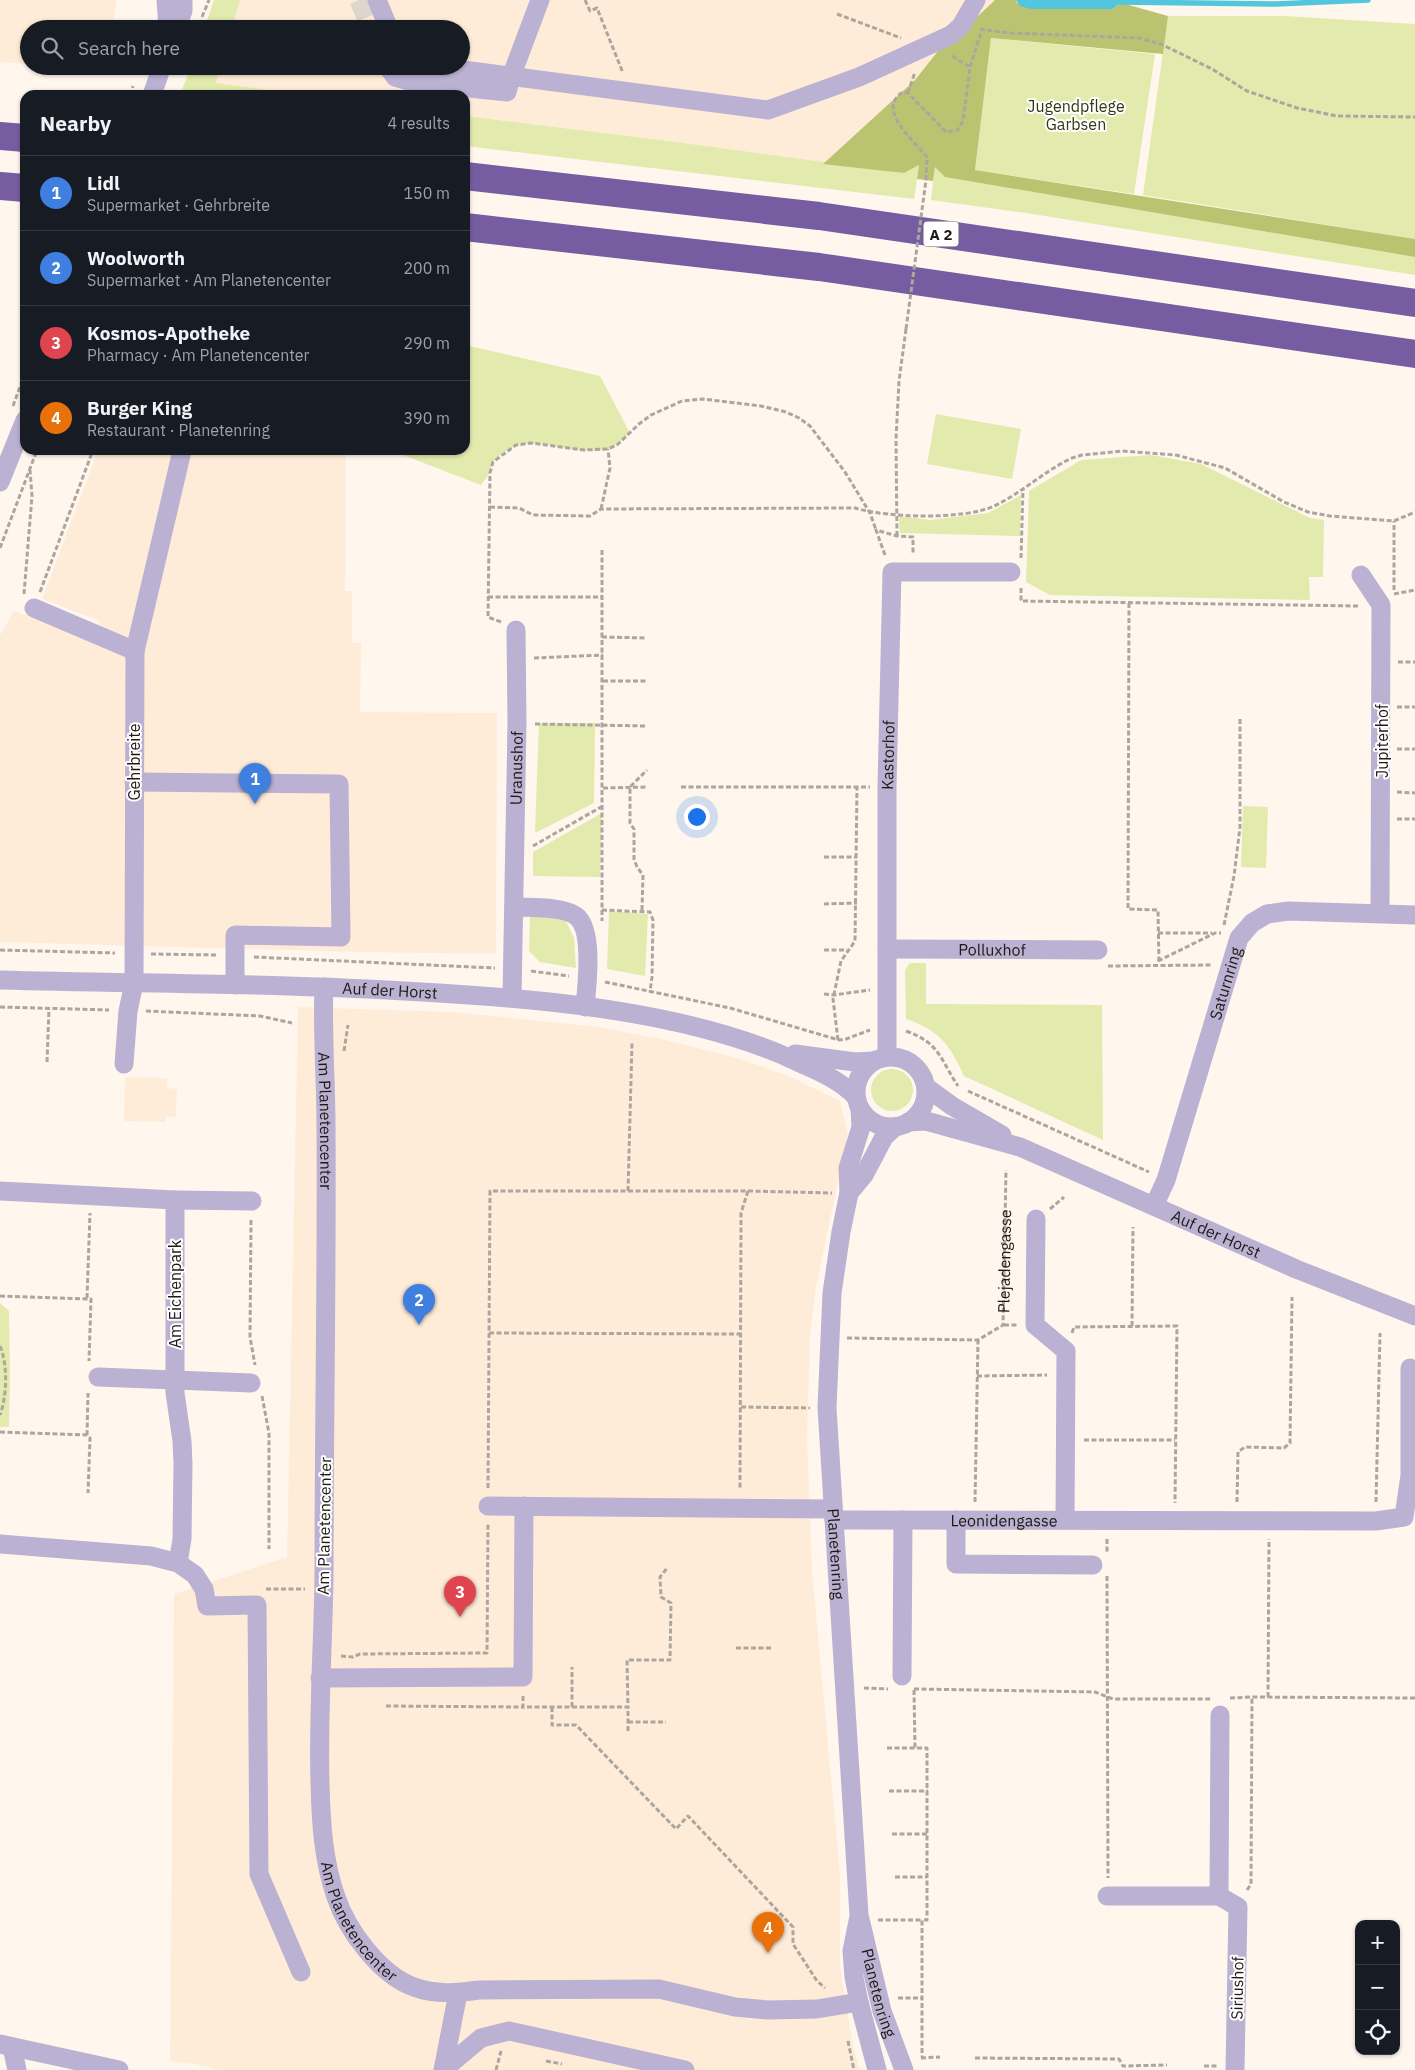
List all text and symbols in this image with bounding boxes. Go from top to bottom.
search box [20,20,470,75]
icon: search [38,34,66,62]
text: Search here [78,36,180,60]
park label: Jugendpflege Garbsen [1027,96,1125,134]
text: Nearby [40,109,111,137]
text: 4 results [387,113,450,133]
text: Lidl [87,171,120,195]
text: 1 [51,183,61,203]
text: 150 m [403,183,450,203]
text: Supermarket · Gehrbreite [87,195,270,215]
road number: A 2 [924,222,958,246]
text: Woolworth [87,246,185,270]
text: 2 [51,258,61,278]
text: 200 m [403,258,450,278]
text: Supermarket · Am Planetencenter [87,270,331,290]
text: Kosmos-Apotheke [87,321,250,345]
text: 3 [51,333,61,353]
text: 290 m [403,333,450,353]
text: Pharmacy · Am Planetencenter [87,345,309,365]
text: Burger King [87,396,192,420]
text: 4 [51,408,61,428]
text: 390 m [403,408,450,428]
text: Restaurant · Planetenring [87,420,270,440]
street label: Jupiterhof [1372,704,1392,778]
street label: Kastorhof [877,720,899,790]
street label: Gehrbreite [124,723,144,801]
street label: Uranushof [506,731,527,805]
pin: 1 [239,763,271,804]
your location [684,804,710,830]
street label: Polluxhof [958,939,1026,960]
street label: Saturnring [1205,944,1246,1022]
street label: Auf der Horst [342,978,438,1003]
street label: Am Planetencenter [314,1052,336,1190]
street label: Auf der Horst [1168,1205,1264,1262]
street label: Plejadengasse [993,1209,1015,1313]
street label: Am Eichenpark [165,1239,185,1348]
pin: 2 [403,1284,435,1325]
street label: Am Planetencenter [313,1457,335,1595]
street label: Planetenring [823,1508,849,1601]
street label: Leonidengasse [950,1510,1058,1530]
pin: 3 [444,1576,476,1617]
street label: Am Planetencenter [317,1859,401,1986]
pin: 4 [752,1912,784,1953]
map controls [1355,1920,1400,2055]
button: + [1355,1920,1400,1965]
street label: Planetenring [857,1946,901,2041]
street label: Siriushof [1226,1956,1248,2020]
button: − [1355,1965,1400,2010]
button: locate [1355,2010,1400,2055]

